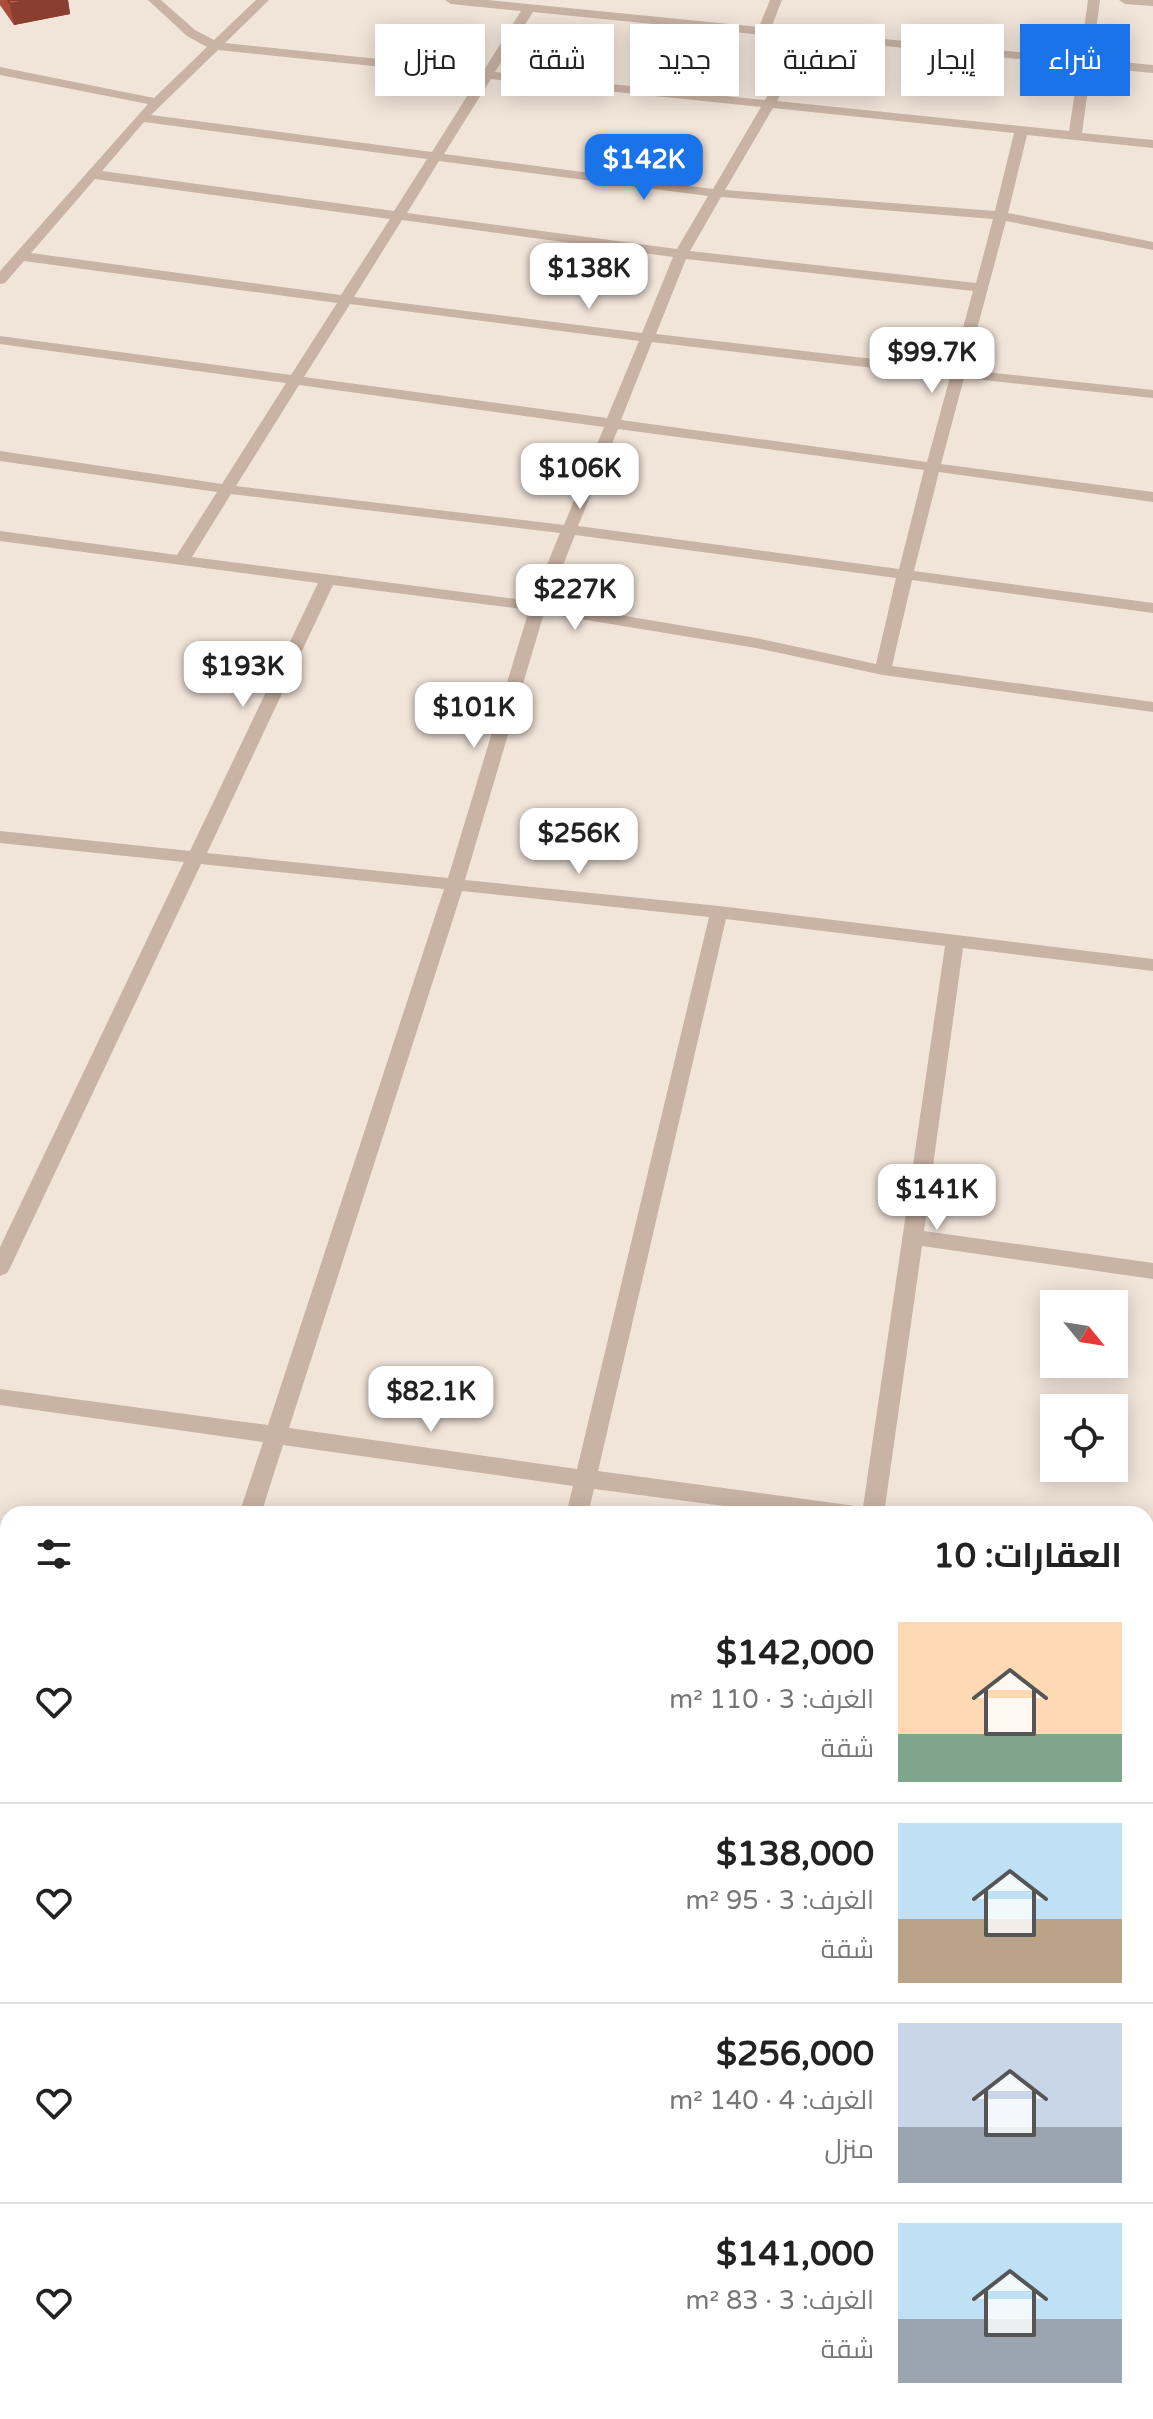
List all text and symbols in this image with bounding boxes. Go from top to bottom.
chip: منزل [375,24,485,96]
chip: شقة [501,24,614,96]
chip: جديد [630,24,739,96]
chip: تصفية [755,24,885,96]
chip: إيجار [901,24,1004,96]
chip: شراء [1020,24,1130,96]
pin: $142K [588,134,700,202]
text: $142K [603,144,685,175]
pin: $138K [533,243,645,311]
text: $138K [548,253,630,284]
pin: $99.7K [867,327,997,395]
text: $99.7K [888,337,976,368]
pin: $106K [524,443,636,511]
text: $106K [539,453,621,484]
pin: $227K [519,564,631,632]
text: $227K [534,574,616,605]
pin: $193K [187,641,299,709]
text: $193K [202,651,284,682]
pin: $101K [418,682,530,750]
text: $101K [433,692,515,723]
pin: $256K [523,808,635,876]
text: $256K [538,818,620,849]
pin: $141K [881,1164,993,1232]
text: $141K [896,1174,978,1205]
north arrow [1040,1290,1128,1378]
map controls [1040,1290,1128,1482]
pin: $82.1K [366,1366,496,1434]
text: $82.1K [386,1376,476,1407]
button: locate [1040,1394,1128,1482]
icon: filters [32,1532,76,1576]
text: العقارات: 10 [933,1536,1122,1577]
text: $142,000 [716,1633,874,1674]
icon: home [962,1654,1058,1750]
icon: heart [32,1680,76,1724]
text: الغرف: 3 · 110 m² [669,1684,874,1715]
text: شقة [821,1733,874,1764]
text: $138,000 [716,1834,874,1875]
icon: home [962,1855,1058,1951]
icon: heart [32,1881,76,1925]
text: الغرف: 3 · 95 m² [686,1885,874,1916]
text: شقة [821,1934,874,1965]
text: $256,000 [716,2034,874,2075]
icon: home [962,2055,1058,2151]
icon: heart [32,2081,76,2125]
text: الغرف: 4 · 140 m² [669,2085,874,2116]
text: منزل [825,2134,874,2165]
text: $141,000 [716,2234,874,2275]
icon: home [962,2255,1058,2351]
icon: heart [32,2281,76,2325]
text: الغرف: 3 · 83 m² [686,2285,874,2316]
text: شقة [821,2334,874,2365]

